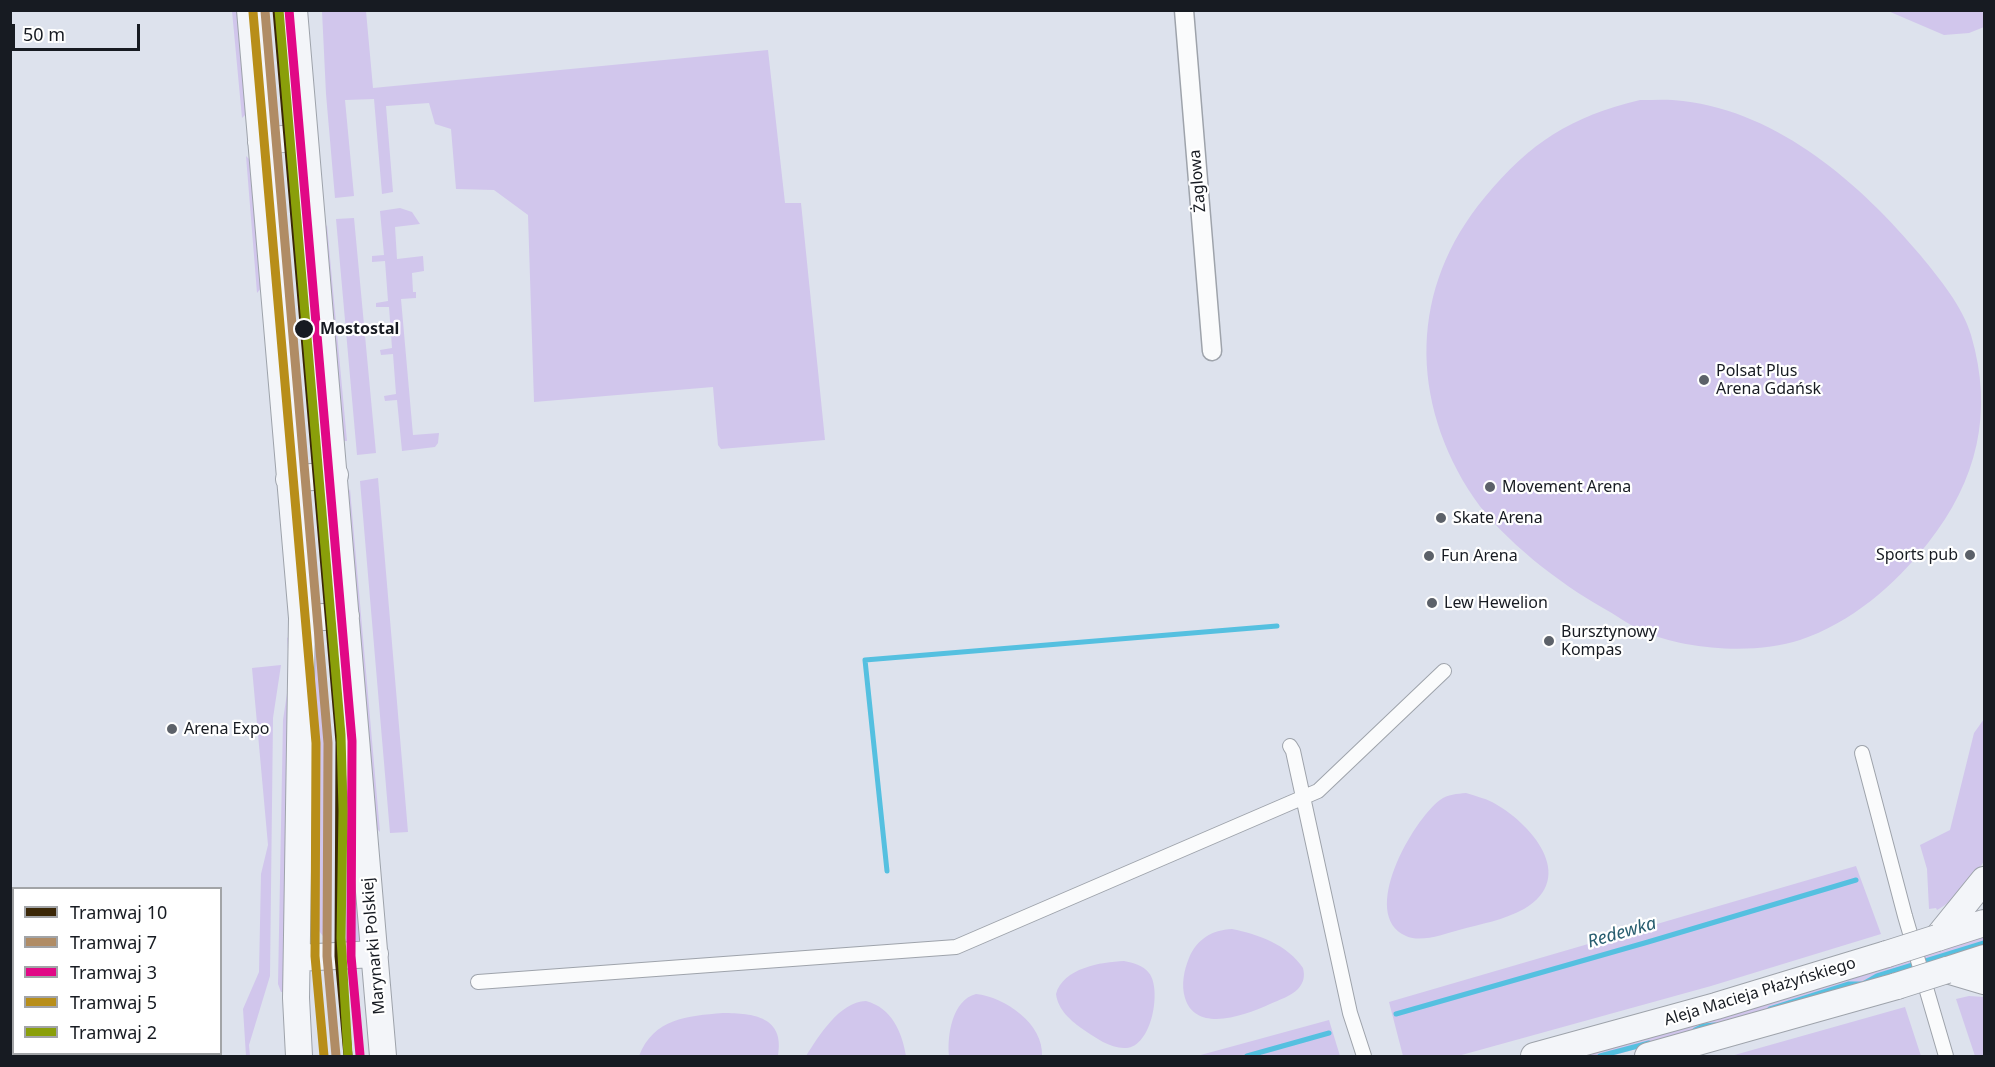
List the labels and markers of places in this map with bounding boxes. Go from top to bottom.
marker: Mostostal [293,318,315,340]
place label: Mostostal [320,319,399,339]
place label: Polsat Plus Arena Gdańsk [1716,361,1821,399]
marker: Polsat Plus Arena Gdańsk [1697,373,1711,387]
place label: Movement Arena [1502,477,1631,497]
marker: Movement Arena [1483,480,1497,494]
place label: Skate Arena [1453,508,1543,528]
marker: Skate Arena [1434,511,1448,525]
place label: Sports pub [1876,545,1958,565]
place label: Fun Arena [1441,546,1518,566]
marker: Sports pub [1963,548,1977,562]
marker: Fun Arena [1422,549,1436,563]
place label: Lew Hewelion [1444,593,1548,613]
marker: Lew Hewelion [1425,596,1439,610]
place label: Bursztynowy Kompas [1561,622,1657,660]
marker: Bursztynowy Kompas [1542,634,1556,648]
place label: Arena Expo [184,719,269,739]
marker: Arena Expo [165,722,179,736]

